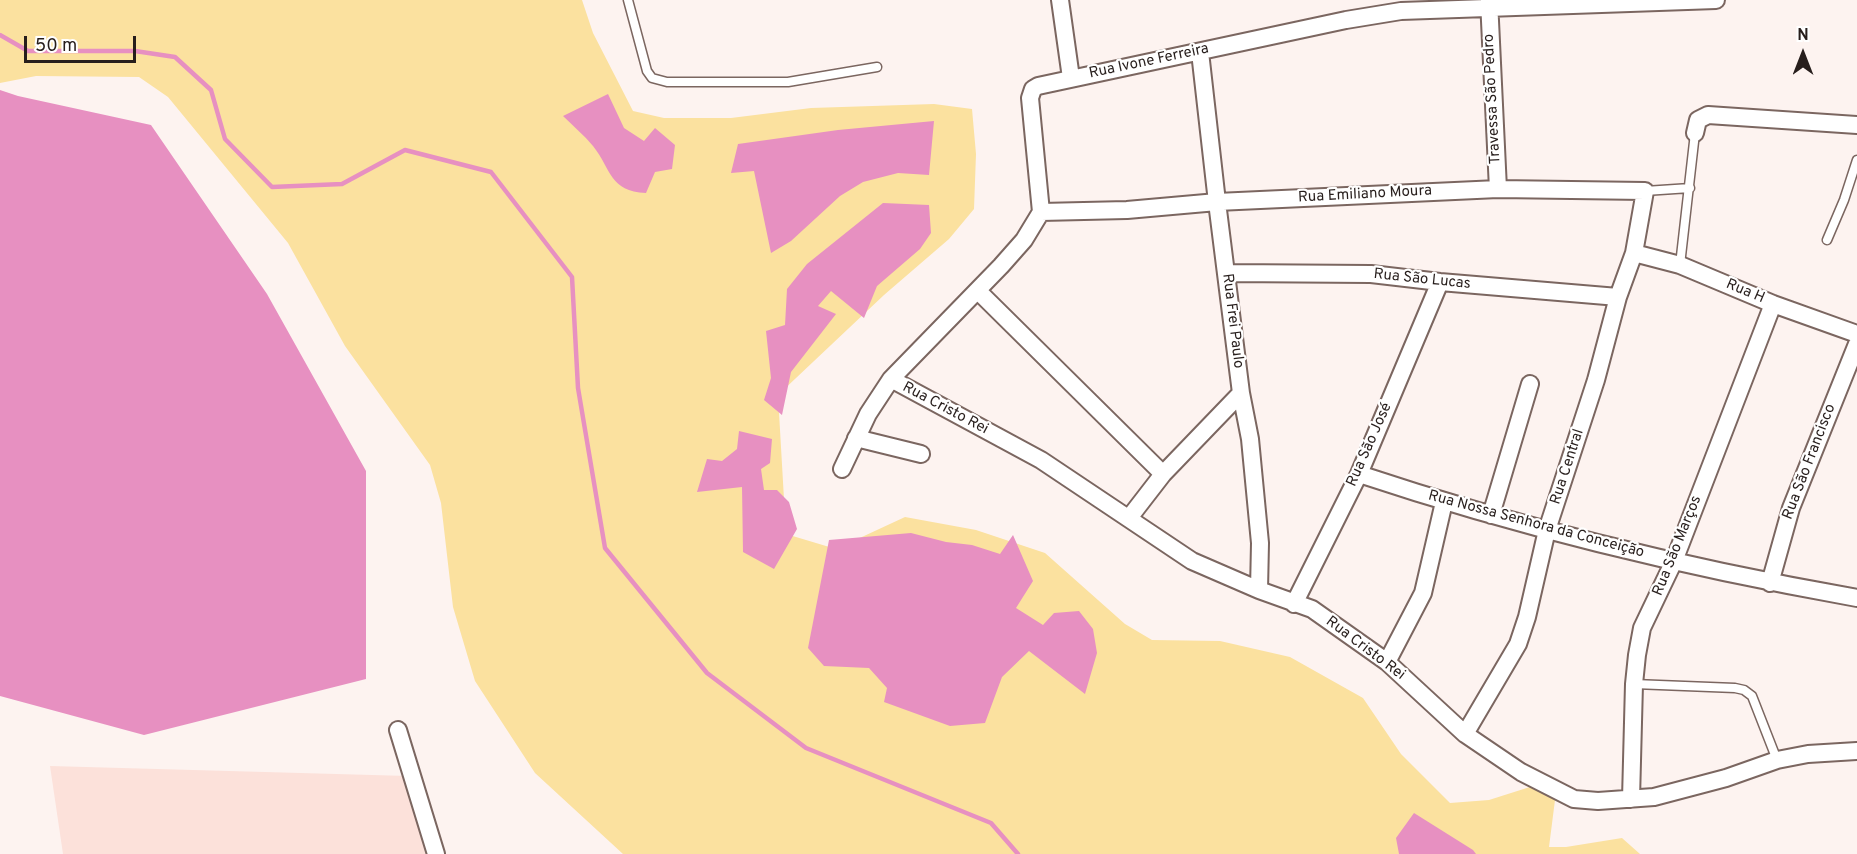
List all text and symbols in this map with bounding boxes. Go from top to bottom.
scale bar [27,24,140,62]
north arrow [1773,24,1833,84]
text: N [1797,26,1809,46]
street label: Travessa São Pedro [1481,33,1505,165]
text: 50 m [35,35,77,58]
street label: Rua Ivone Ferreira [1087,41,1211,83]
street label: Rua Emiliano Moura [1298,183,1432,207]
street label: Rua São Lucas [1373,266,1471,294]
street label: Rua Frei Paulo [1217,272,1247,370]
street label: Rua H [1723,276,1767,308]
street label: Rua Cristo Rei [899,379,991,439]
street label: Rua São José [1344,400,1396,490]
street label: Rua São Francisco [1780,402,1840,522]
street label: Rua Central [1547,427,1589,507]
street label: Rua Nossa Senhora da Conceição [1426,487,1646,563]
street label: Rua São Marços [1650,493,1706,599]
street label: Rua Cristo Rei [1322,613,1408,685]

